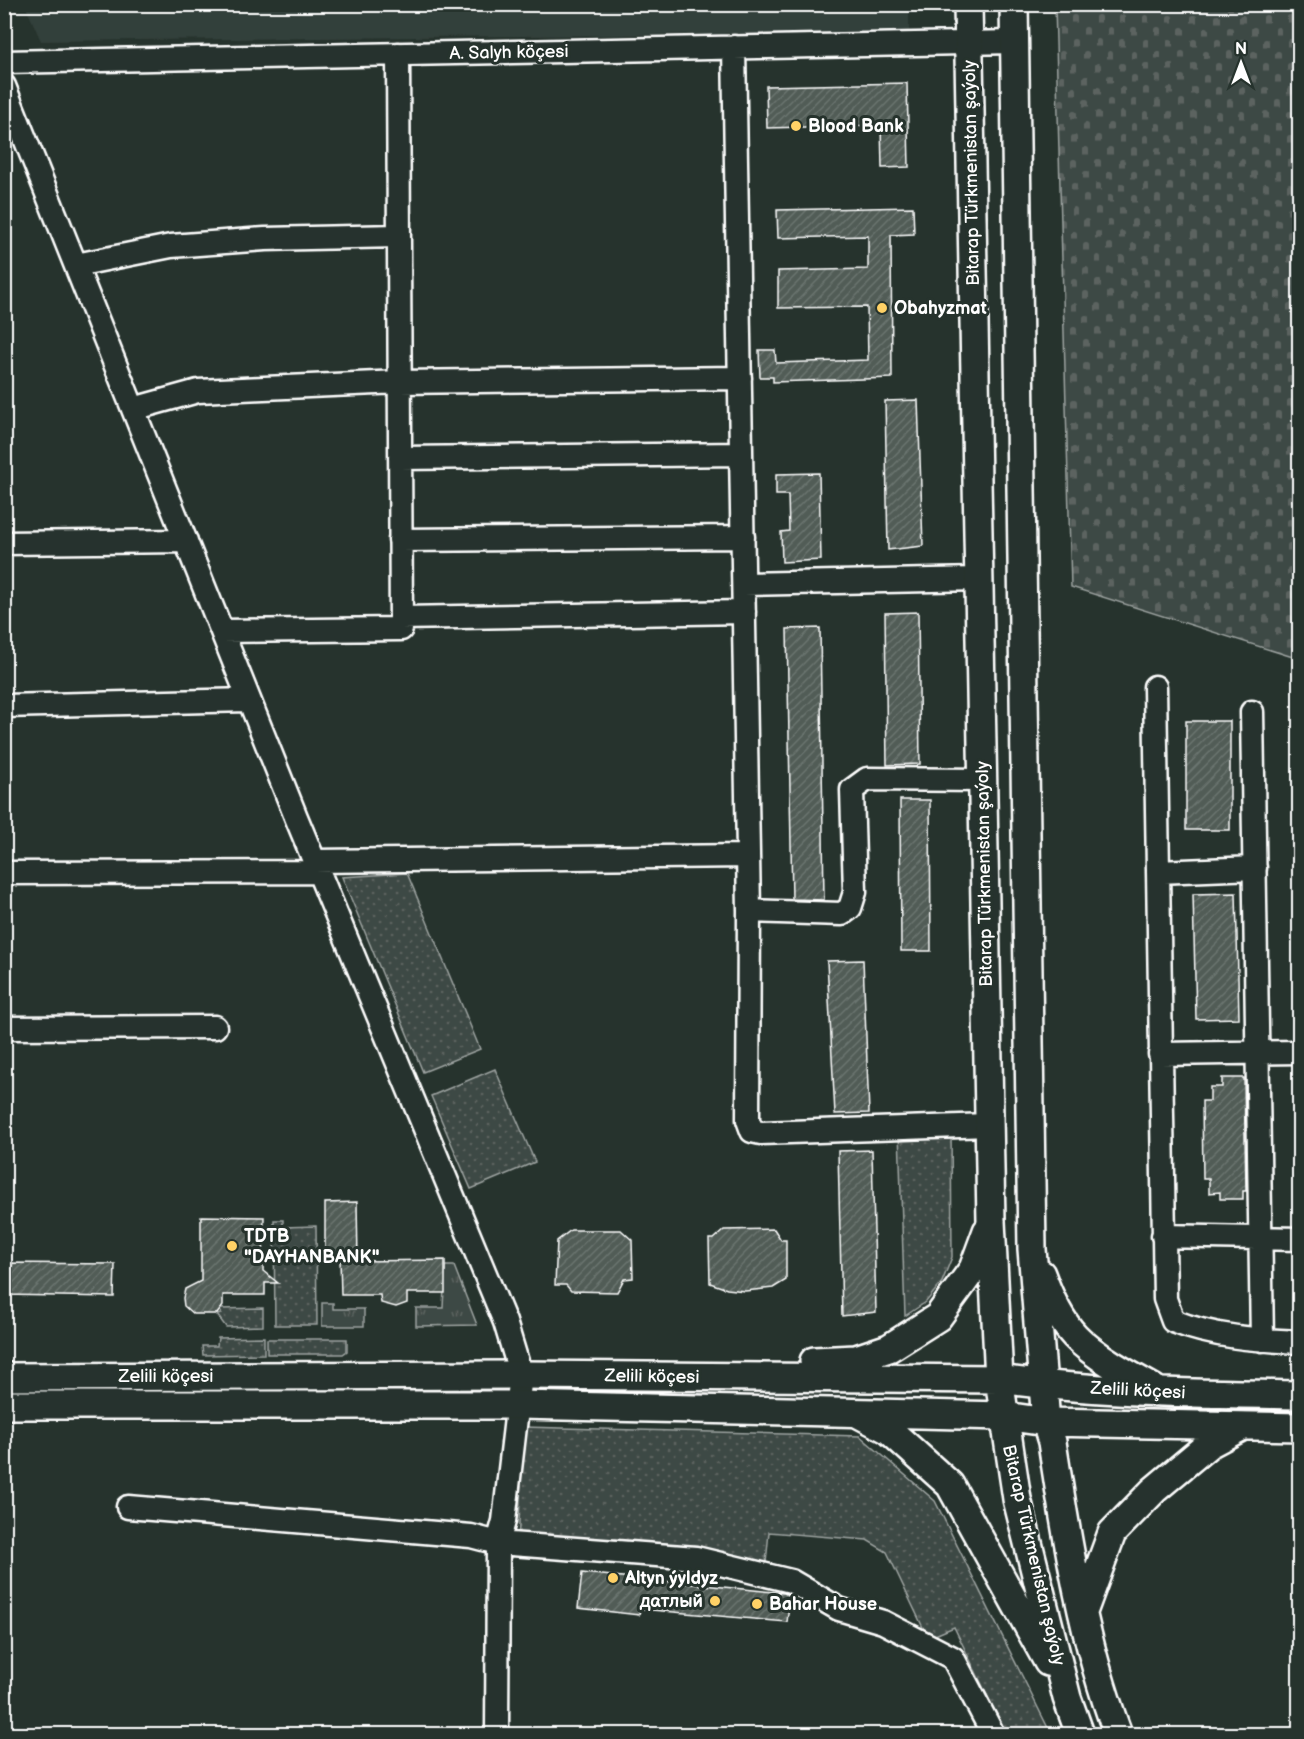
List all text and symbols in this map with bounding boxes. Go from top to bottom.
north arrow [1211,33,1271,93]
text: N [1235,40,1247,59]
street label: A. Salyh köçesi [449,41,569,64]
street label: Bitarap Türkmenistan şaýoly [959,59,984,286]
place label: Blood Bank [808,116,904,137]
marker: Blood Bank [789,119,803,133]
place label: Obahyzmat [894,298,987,319]
marker: Obahyzmat [875,301,889,315]
street label: Bitarap Türkmenistan şaýoly [972,760,997,987]
place label: TDTB "DAYHANBANK" [244,1226,379,1268]
marker: TDTB "DAYHANBANK" [225,1239,239,1253]
street label: Zelili köçesi [603,1365,700,1388]
street label: Zelili köçesi [117,1366,214,1387]
street label: Zelili köçesi [1089,1377,1186,1403]
street label: Bitarap Türkmenistan şaýoly [998,1443,1069,1668]
place label: Altyn ýyldyz [624,1568,718,1589]
marker: Altyn ýyldyz [606,1571,620,1585]
place label: датлый [639,1591,703,1612]
marker: датлый [708,1594,722,1608]
place label: Bahar House [769,1594,877,1615]
marker: Bahar House [750,1597,764,1611]

